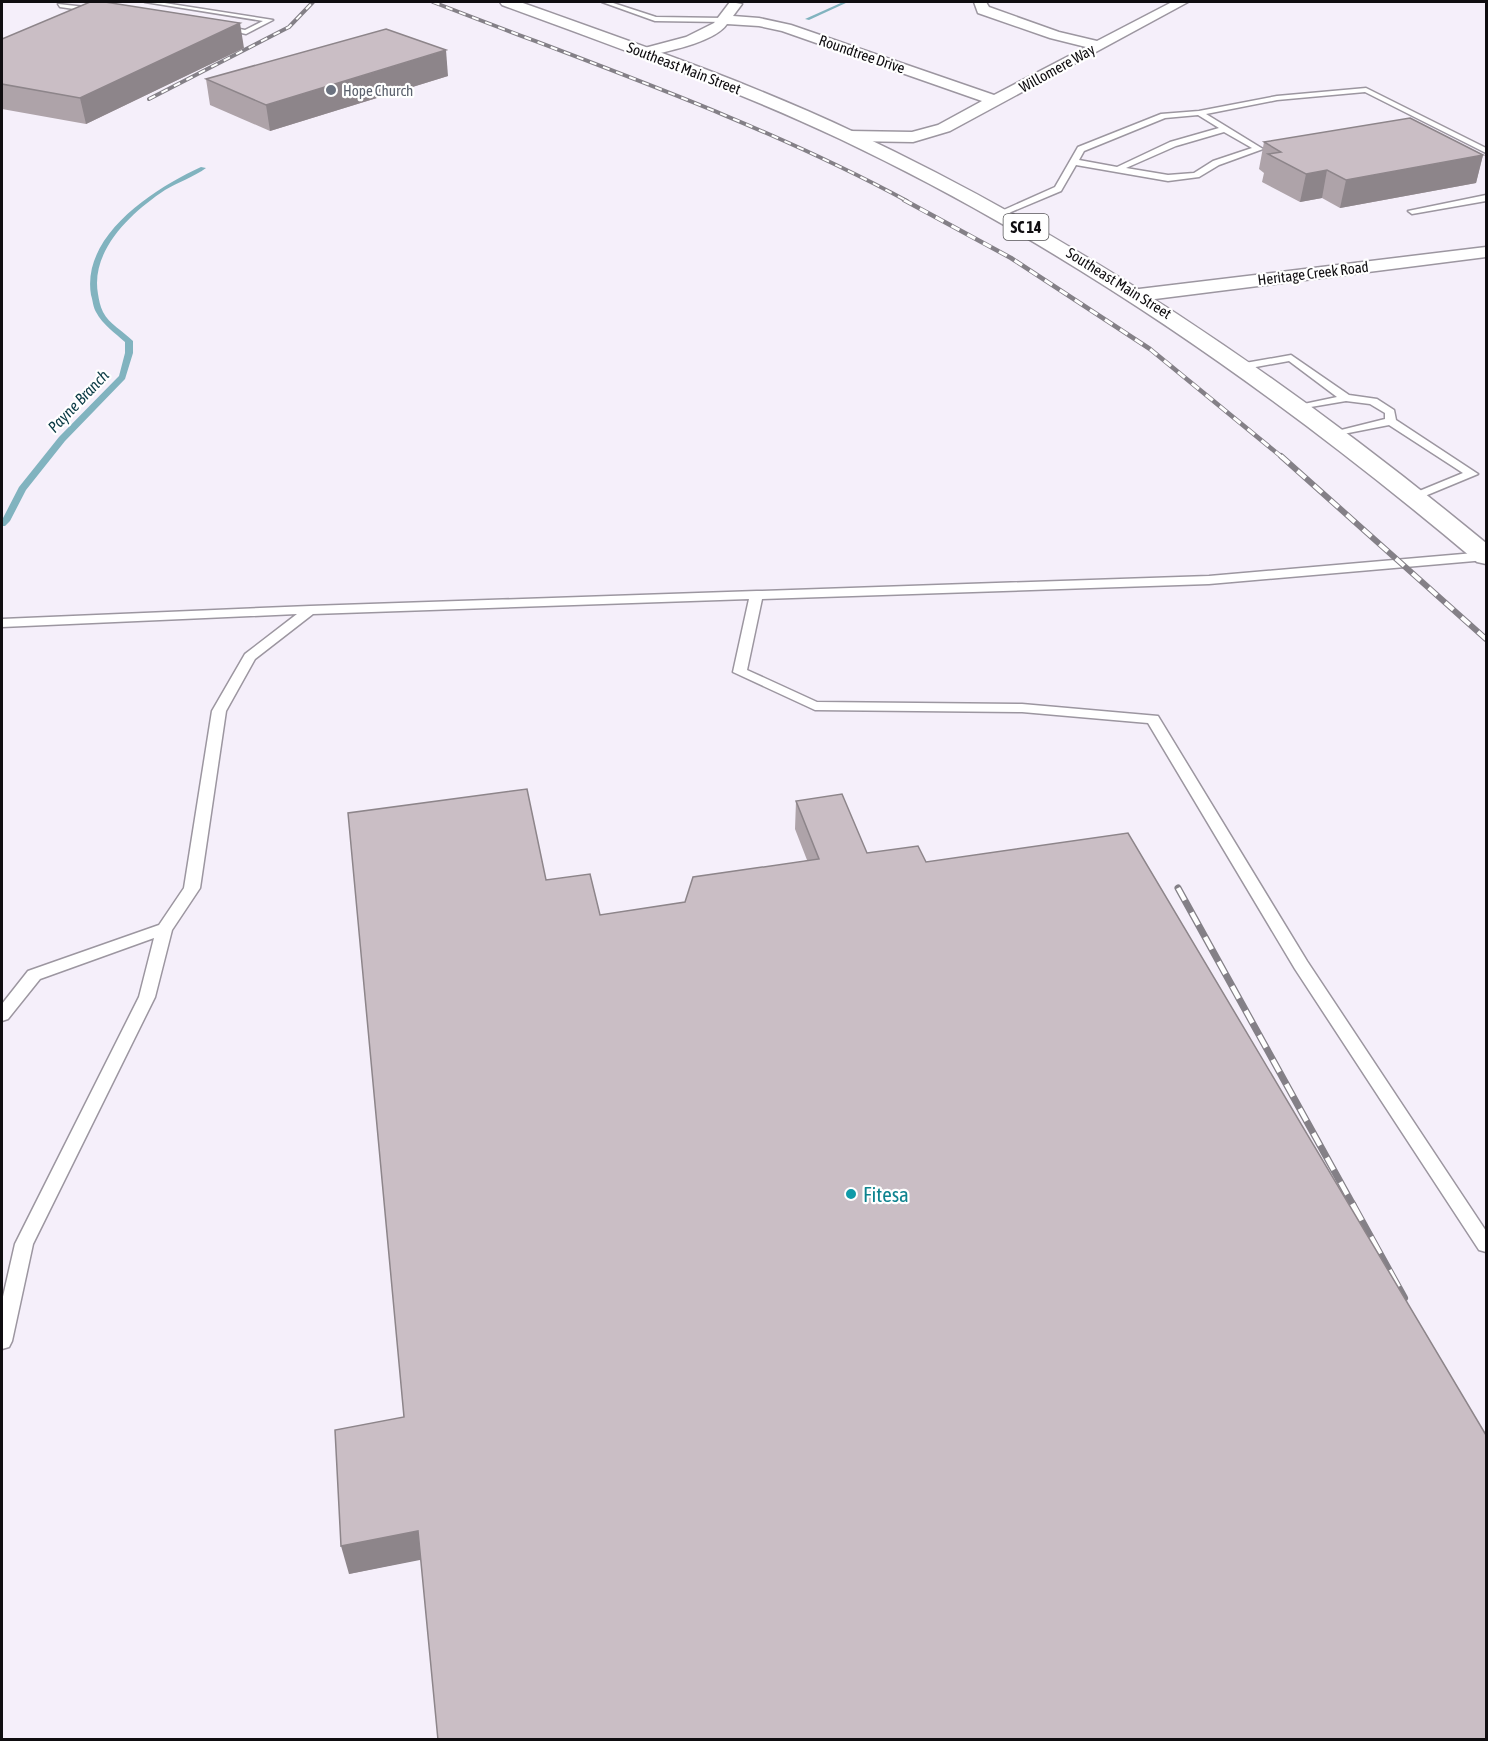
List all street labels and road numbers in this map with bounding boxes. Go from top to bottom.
street label: Roundtree Drive [817,31,907,77]
street label: Southeast Main Street [625,38,743,98]
street label: Willomere Way [1016,40,1098,96]
road number: SC 14 [1004,214,1048,240]
street label: Southeast Main Street [1063,244,1175,322]
street label: Heritage Creek Road [1257,258,1369,288]

